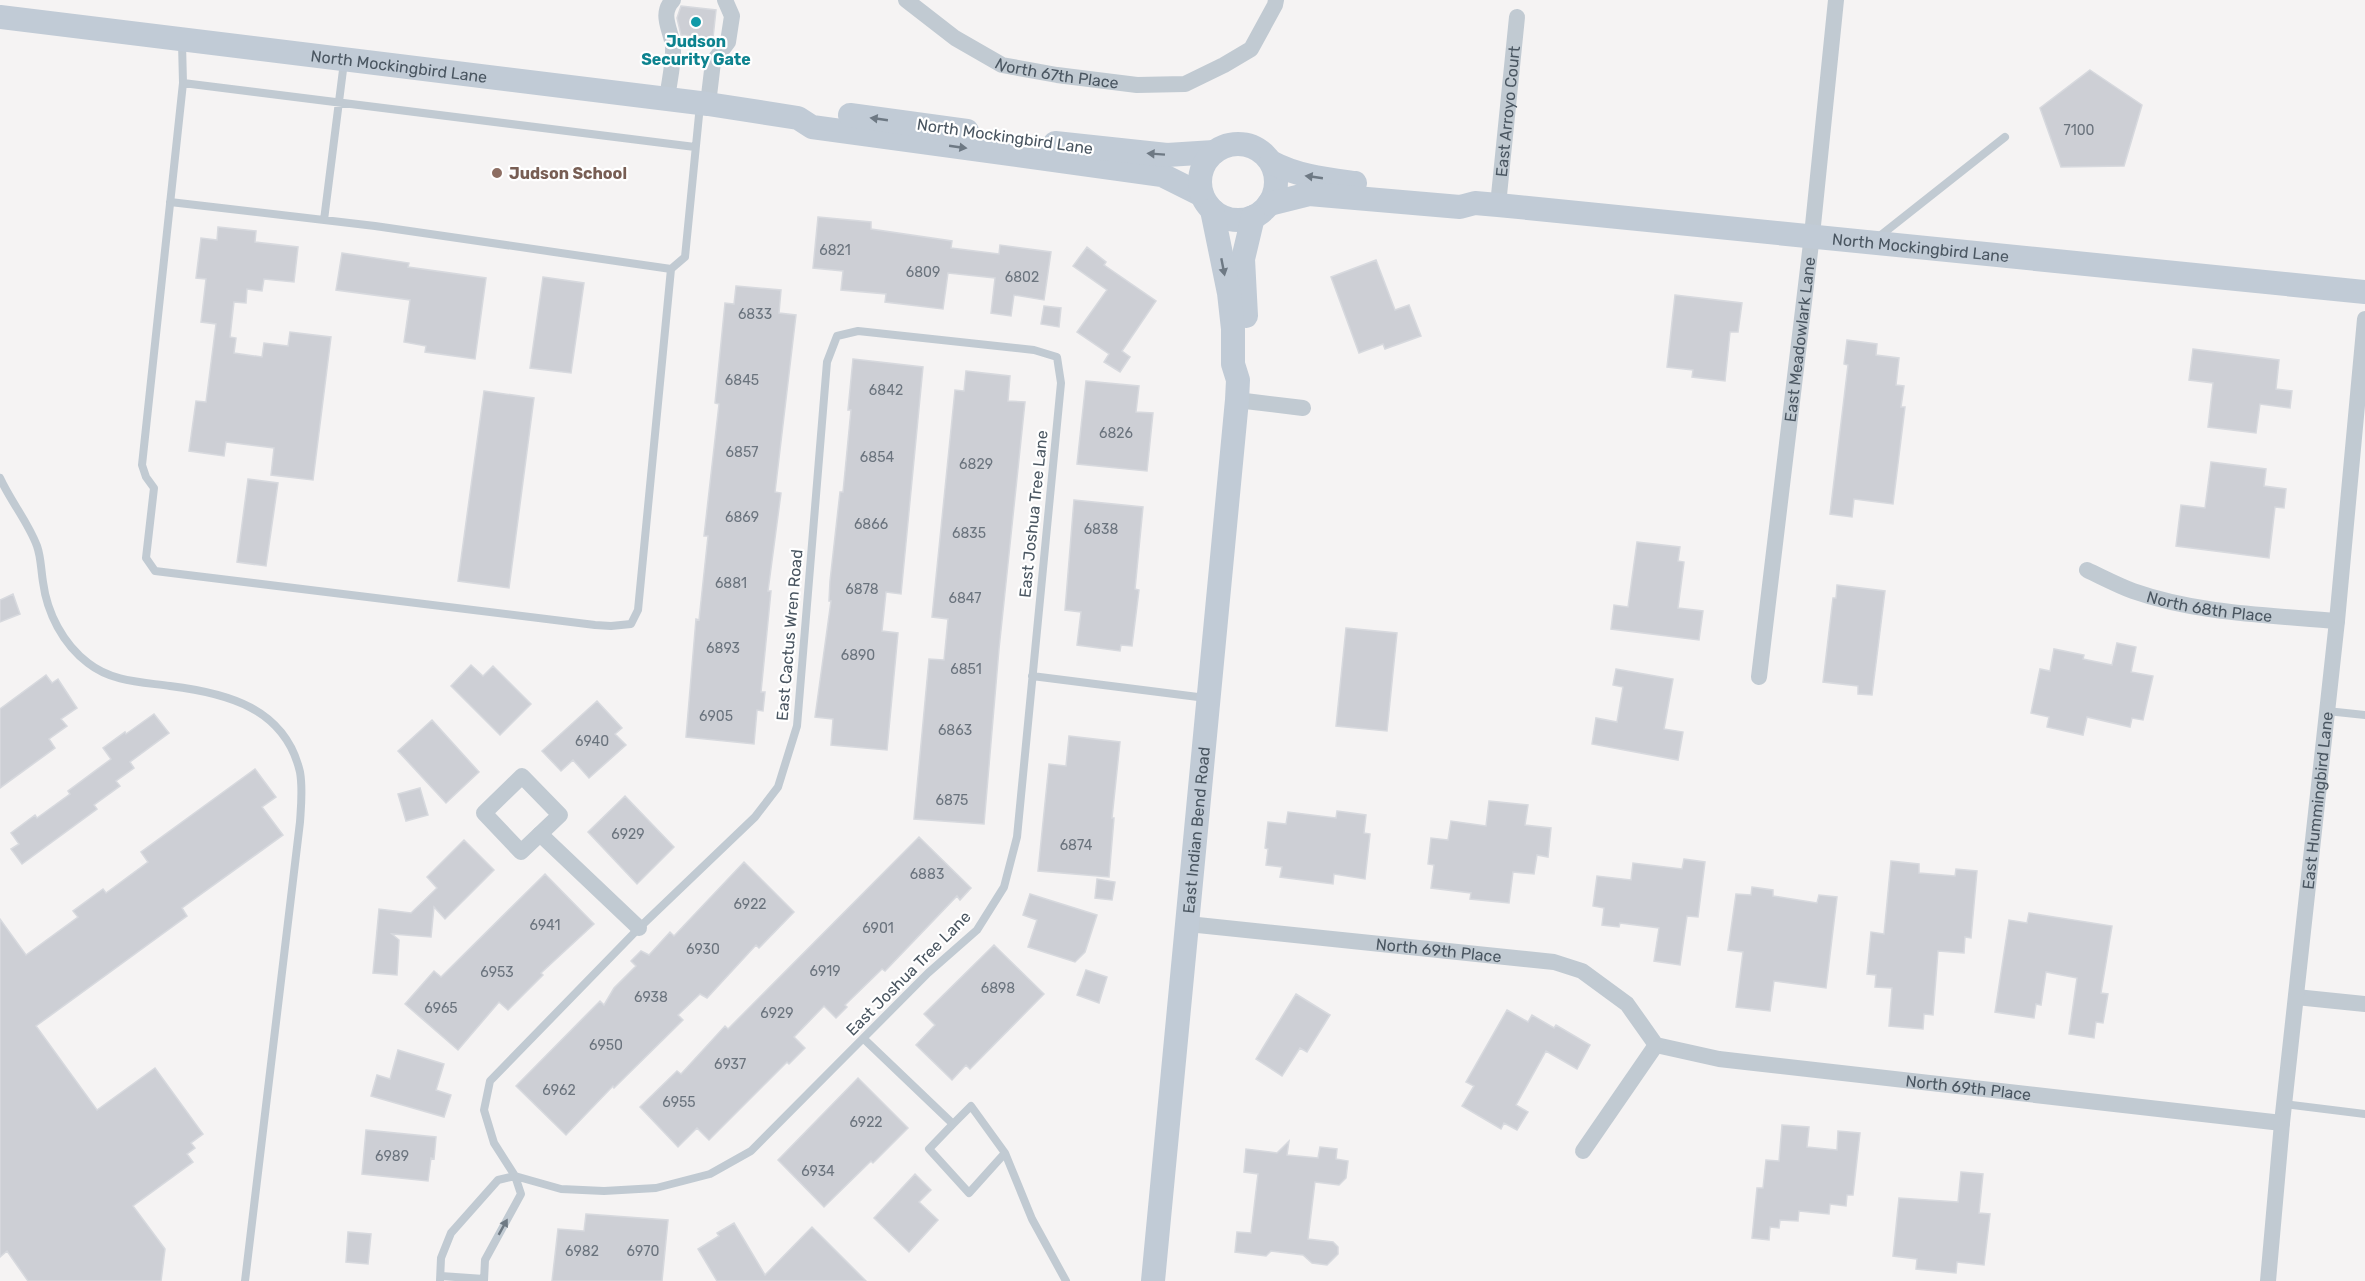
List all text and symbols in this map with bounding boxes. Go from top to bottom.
marker: Judson Security Gate [689,15,703,29]
place label: Judson Security Gate [641,32,751,69]
street label: East Arroyo Court [1492,45,1524,178]
street label: North Mockingbird Lane [310,46,488,87]
street label: North 67th Place [991,54,1120,93]
one-way arrow [870,114,889,124]
street label: North Mockingbird Lane [916,115,1094,158]
house number: 7100 [2064,122,2095,139]
one-way arrow [949,142,968,151]
one-way arrow [1146,150,1165,159]
place label: Judson School [509,164,627,183]
marker: Judson School [490,166,504,180]
one-way arrow [1305,173,1324,182]
street label: North Mockingbird Lane [1831,230,2010,266]
house number: 6821 [819,242,851,259]
street label: East Meadowlark Lane [1781,256,1819,423]
one-way arrow [1219,258,1228,277]
house number: 6809 [906,264,940,281]
house number: 6802 [1005,269,1039,286]
house number: 6833 [738,306,772,323]
house number: 6845 [725,372,759,389]
house number: 6842 [869,382,903,399]
house number: 6826 [1099,425,1133,442]
street label: East Joshua Tree Lane [1015,429,1052,599]
house number: 6857 [726,444,758,461]
house number: 6854 [860,449,894,466]
house number: 6829 [959,456,993,473]
house number: 6869 [725,509,759,526]
house number: 6866 [854,516,888,533]
house number: 6838 [1084,521,1118,538]
house number: 6835 [952,525,986,542]
street label: East Cactus Wren Road [773,549,806,722]
house number: 6881 [715,575,747,592]
house number: 6878 [845,581,879,598]
street label: North 68th Place [2144,587,2273,626]
house number: 6847 [949,590,981,607]
house number: 6893 [706,640,740,657]
house number: 6890 [841,647,875,664]
house number: 6851 [950,661,982,678]
house number: 6905 [699,708,733,725]
street label: East Hummingbird Lane [2299,711,2337,891]
house number: 6863 [938,722,972,739]
house number: 6940 [575,733,609,750]
street label: East Indian Bend Road [1179,746,1214,914]
house number: 6875 [936,792,968,809]
house number: 6929 [611,826,645,843]
house number: 6874 [1060,837,1093,854]
house number: 6883 [910,866,944,883]
house number: 6922 [733,896,767,913]
street label: East Joshua Tree Lane [842,907,975,1040]
house number: 6941 [530,917,560,934]
house number: 6901 [862,920,894,937]
street label: North 69th Place [1375,935,1502,966]
house number: 6930 [686,941,720,958]
house number: 6919 [809,963,841,980]
house number: 6953 [480,964,514,981]
house number: 6898 [981,980,1015,997]
house number: 6938 [634,989,668,1006]
house number: 6965 [424,1000,458,1017]
house number: 6929 [760,1005,794,1022]
house number: 6950 [589,1037,623,1054]
house number: 6937 [714,1056,746,1073]
street label: North 69th Place [1905,1071,2032,1104]
house number: 6962 [542,1082,576,1099]
house number: 6955 [662,1094,696,1111]
house number: 6922 [849,1114,883,1131]
house number: 6989 [375,1148,409,1165]
house number: 6934 [801,1163,835,1180]
one-way arrow [498,1218,508,1235]
house number: 6982 [565,1243,599,1260]
house number: 6970 [627,1243,660,1260]

